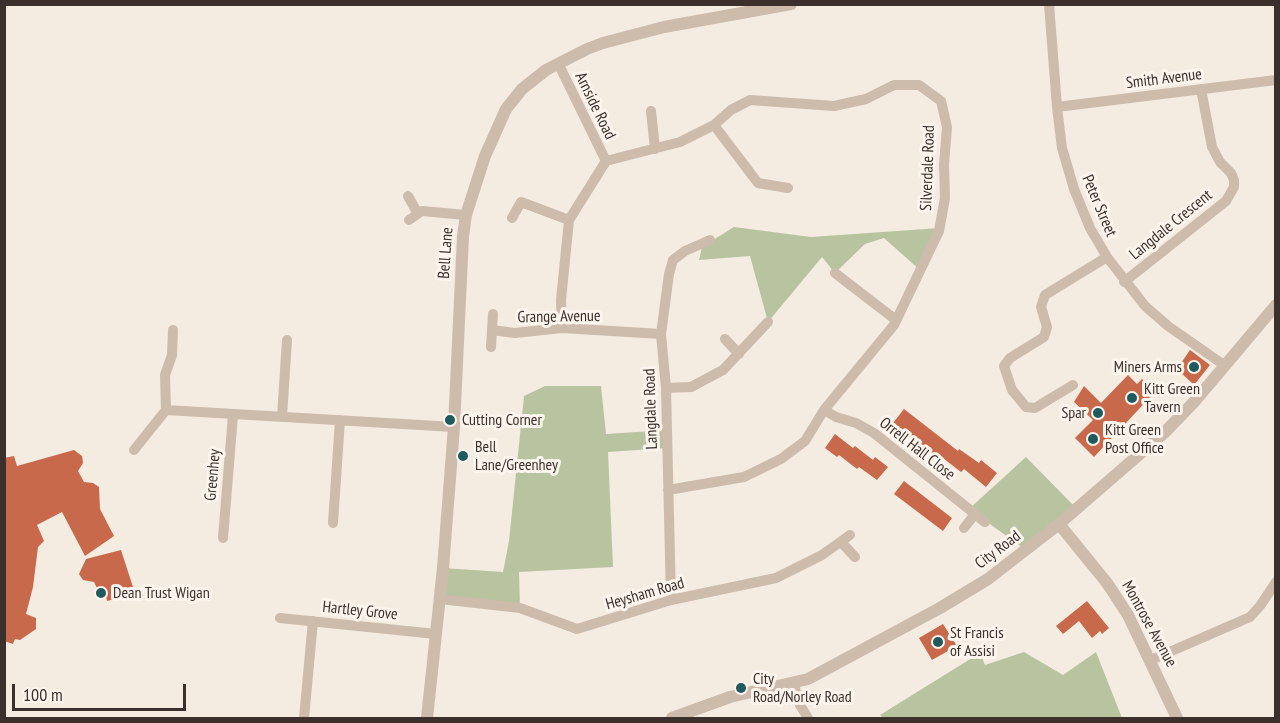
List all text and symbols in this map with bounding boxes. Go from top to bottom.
street label: Smith Avenue [1125,65,1203,93]
street label: Arnside Road [571,69,619,143]
street label: Silverdale Road [917,125,939,211]
street label: Peter Street [1077,172,1121,240]
street label: Langdale Crescent [1126,186,1216,264]
street label: Bell Lane [435,227,457,279]
street label: Grange Avenue [517,307,601,327]
place label: Miners Arms [1114,357,1182,377]
marker: Miners Arms [1187,360,1201,374]
street label: Langdale Road [640,368,662,450]
place label: Kitt Green Tavern [1144,379,1200,417]
marker: Kitt Green Tavern [1125,391,1139,405]
place label: Spar [1061,403,1086,423]
marker: Spar [1091,406,1105,420]
place label: Cutting Corner [462,410,542,430]
marker: Cutting Corner [443,413,457,427]
street label: Orrell Hall Close [875,413,959,485]
place label: Kitt Green Post Office [1105,420,1164,458]
marker: Kitt Green Post Office [1086,432,1100,446]
place label: Bell Lane/Greenhey [475,437,558,475]
street label: Greenhey [201,448,225,502]
marker: Bell Lane/Greenhey [456,449,470,463]
street label: City Road [972,527,1024,573]
street label: Heysham Road [603,574,687,614]
street label: Montrose Avenue [1117,577,1181,671]
place label: Dean Trust Wigan [113,583,210,603]
marker: Dean Trust Wigan [94,586,108,600]
street label: Hartley Grove [321,598,399,624]
place label: St Francis of Assisi [950,623,1004,661]
marker: St Francis of Assisi [931,635,945,649]
place label: City Road/Norley Road [753,669,852,707]
scale bar [15,672,189,710]
marker: City Road/Norley Road [734,681,748,695]
text: 100 m [23,683,63,706]

